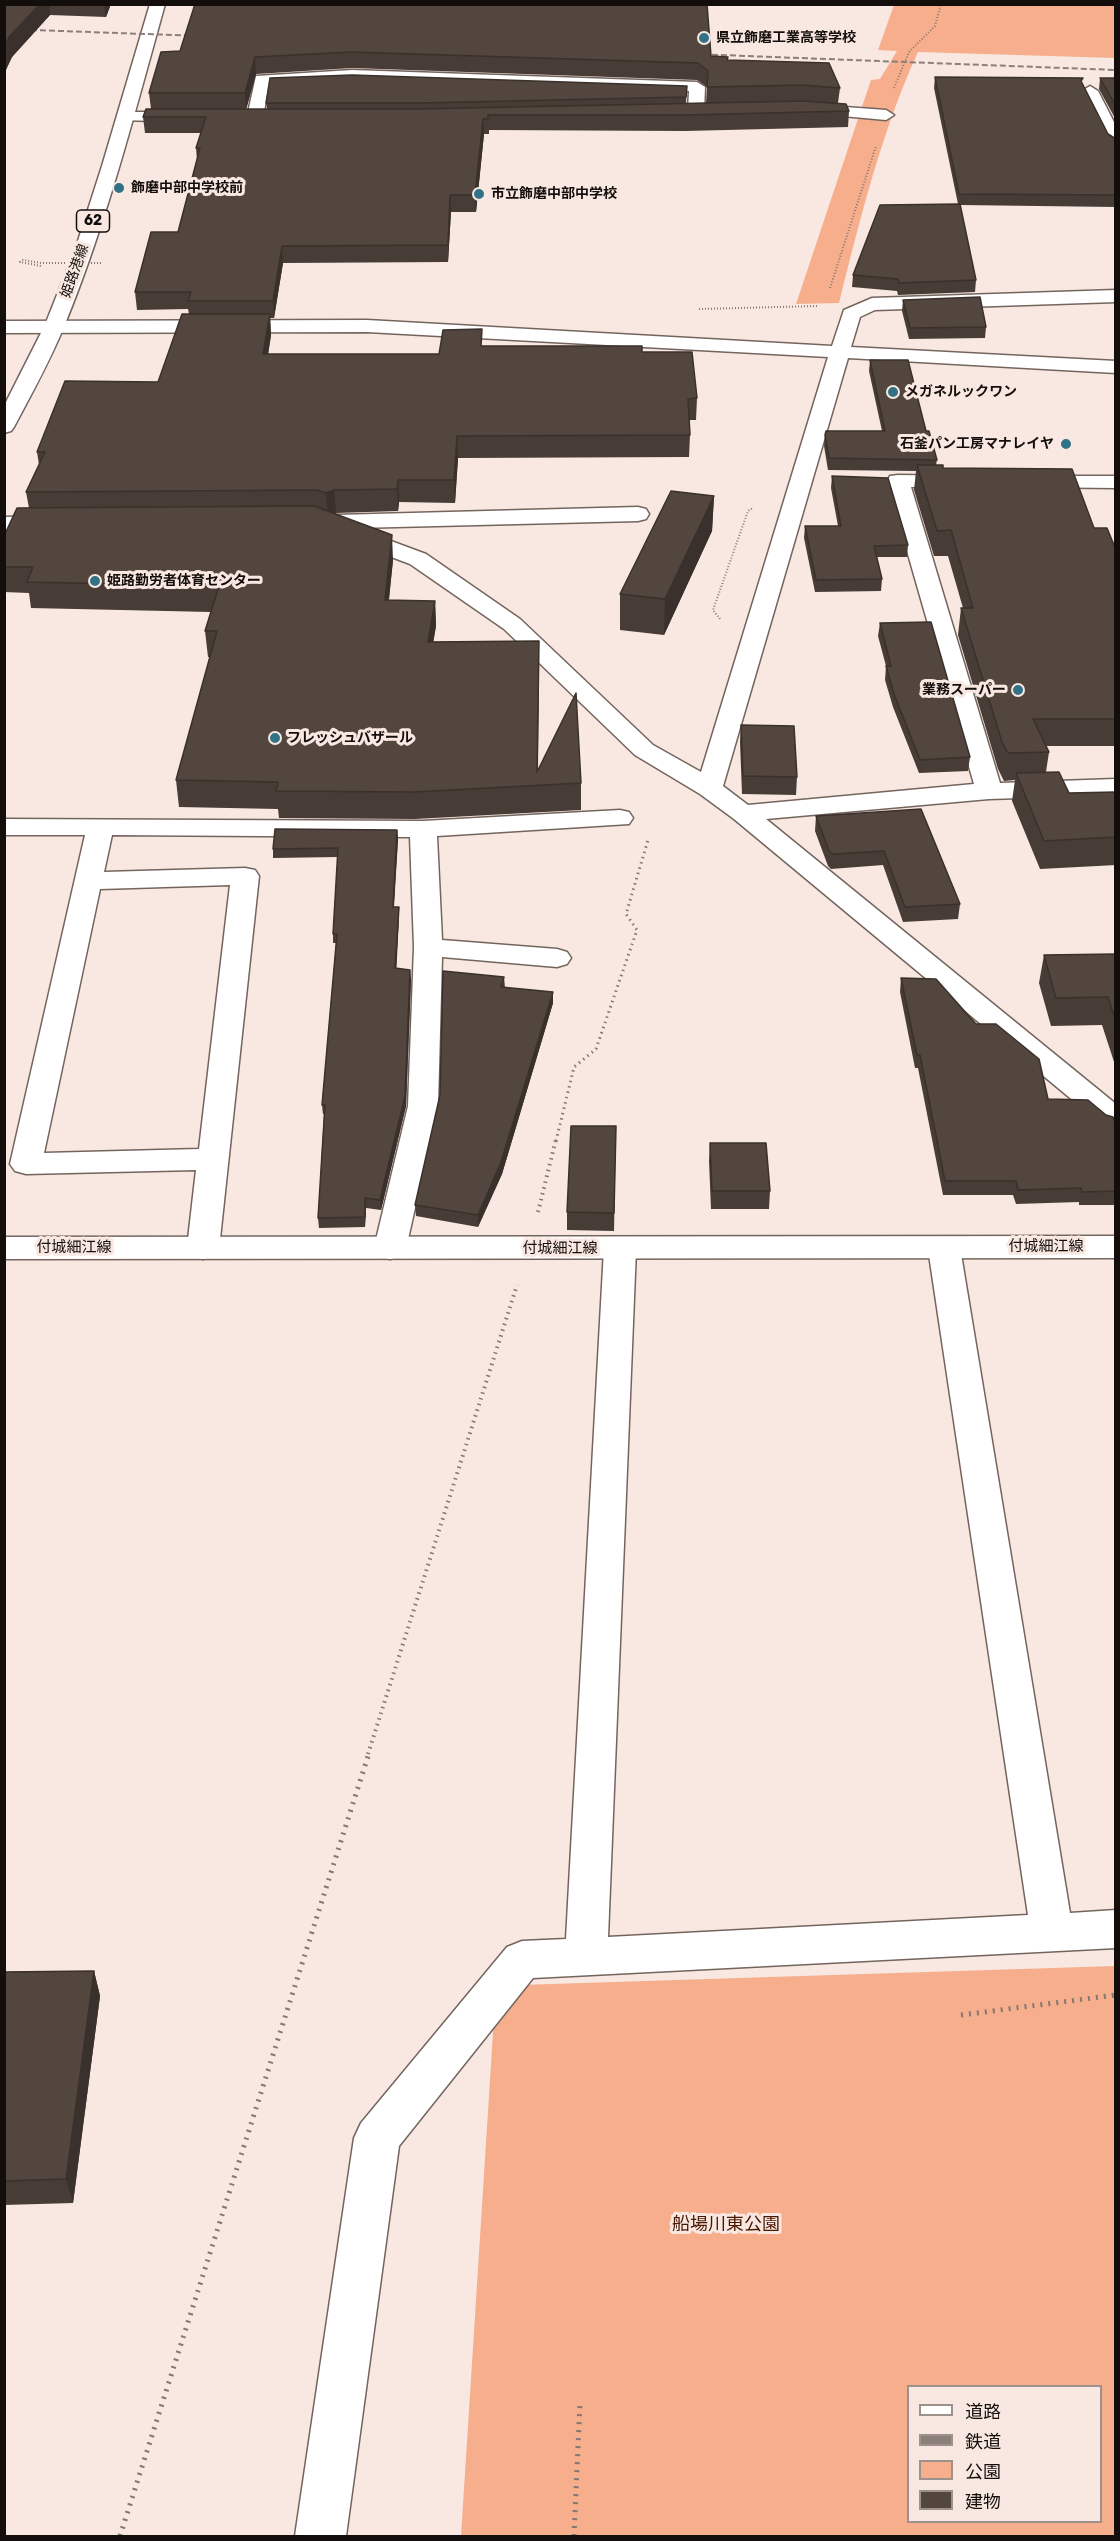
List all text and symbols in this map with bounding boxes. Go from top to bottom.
place label: 県立飾磨工業高等学校 [716,30,856,46]
marker: 県立飾磨工業高等学校 [697,31,711,45]
place label: 飾磨中部中学校前 [131,180,243,196]
marker: 飾磨中部中学校前 [112,181,126,195]
place label: 市立飾磨中部中学校 [491,186,617,202]
marker: 市立飾磨中部中学校 [472,187,486,201]
road number: 62 [76,210,110,232]
street label: 姫路港線 [58,242,92,300]
place label: メガネルックワン [905,384,1017,400]
marker: メガネルックワン [886,385,900,399]
place label: 石釜パン工房マナレイヤ [900,436,1054,452]
marker: 石釜パン工房マナレイヤ [1059,437,1073,451]
place label: 姫路勤労者体育センター [107,573,261,589]
marker: 姫路勤労者体育センター [88,574,102,588]
place label: 業務スーパー [922,682,1006,698]
marker: 業務スーパー [1011,683,1025,697]
place label: フレッシュバザール [287,730,413,746]
marker: フレッシュバザール [268,731,282,745]
street label: 付城細江線 [1009,1238,1083,1256]
street label: 付城細江線 [37,1239,111,1257]
street label: 付城細江線 [523,1240,597,1258]
park label: 船場川東公園 [672,2214,780,2236]
legend [907,2385,1102,2523]
text: 道路 [965,2401,1001,2423]
text: 鉄道 [965,2431,1001,2453]
text: 公園 [965,2461,1001,2483]
text: 建物 [965,2491,1001,2513]

